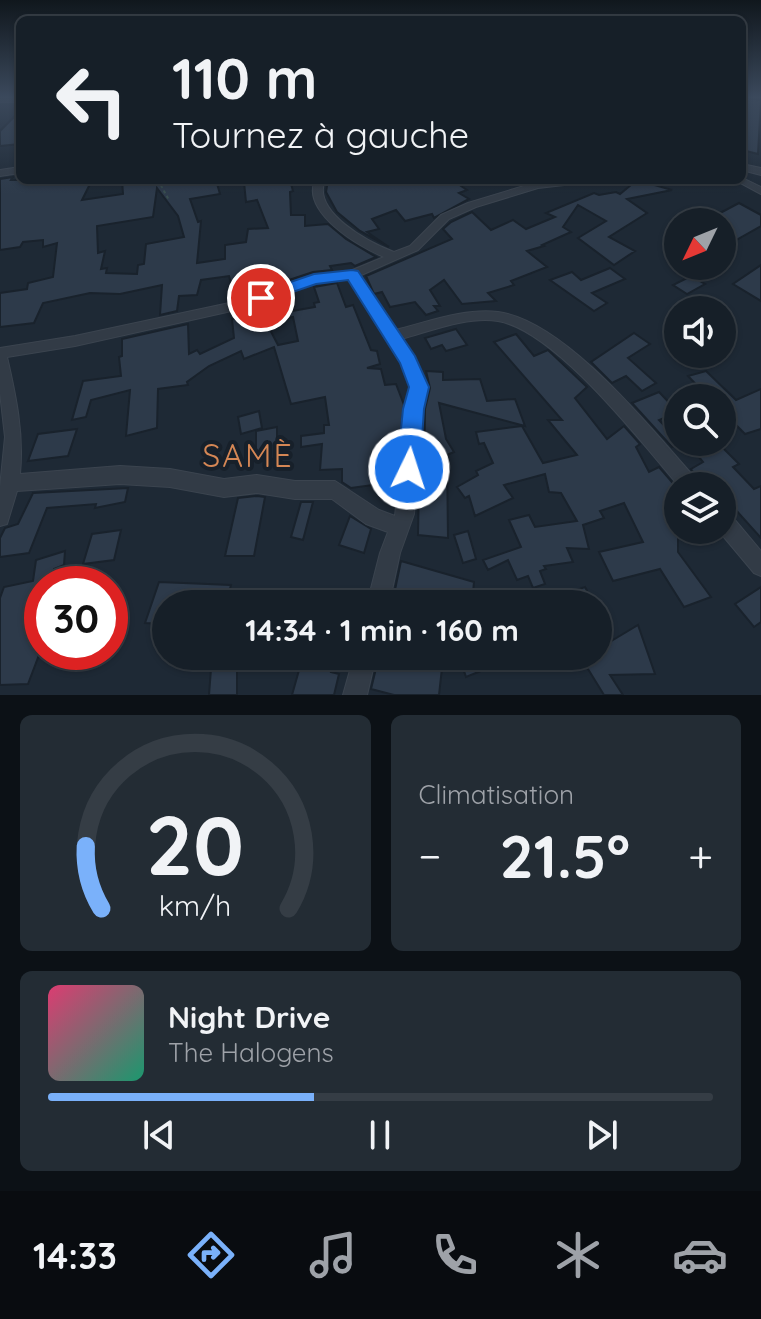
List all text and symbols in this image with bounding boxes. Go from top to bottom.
text: 110 m [172,43,317,113]
icon: left [40,48,144,152]
text: Tournez à gauche [172,112,469,157]
north arrow [664,208,736,280]
map controls [664,208,736,544]
pin [227,264,295,332]
icon: arrive [239,276,283,320]
button: sound [664,296,736,368]
button: search [664,384,736,456]
position arrow [367,427,451,511]
district label: SAMÈ [202,435,294,475]
button: layers [664,472,736,544]
speed limit sign: 30 [24,566,128,670]
text: 14:34 · 1 min · 160 m [245,611,519,649]
text: Climatisation [419,778,574,811]
text: 20 [146,792,244,896]
text: 21.5° [500,818,630,893]
text: − [419,828,441,883]
text: + [688,828,713,883]
text: km/h [159,887,232,923]
text: Night Drive [168,998,330,1036]
text: The Halogens [168,1036,334,1069]
icon: previous [137,1113,181,1157]
icon: pause [358,1113,402,1157]
icon: next [580,1113,624,1157]
icon: directions [183,1227,239,1283]
icon: music [305,1227,361,1283]
icon: phone [427,1227,483,1283]
icon: climate [550,1227,606,1283]
icon: car [672,1227,728,1283]
text: 14:33 [33,1233,117,1278]

